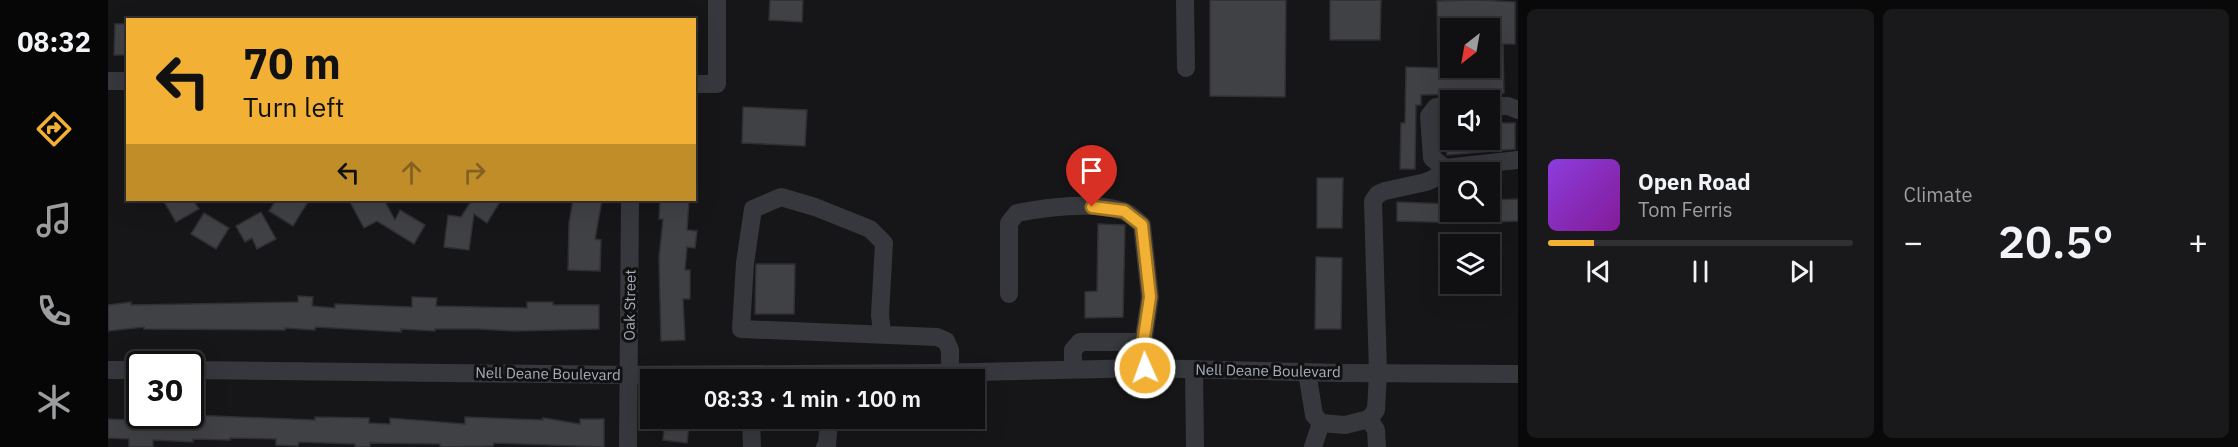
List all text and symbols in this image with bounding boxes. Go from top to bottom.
north arrow [1440,18,1500,78]
map controls [1440,18,1500,294]
text: 08:32 [17,24,91,59]
text: 70 m [243,36,341,91]
icon: left [144,42,222,120]
text: Turn left [243,89,344,124]
button: sound [1440,90,1500,150]
icon: directions [33,108,75,150]
pin [1066,145,1117,207]
icon: arrive [1075,154,1108,187]
icon: left [332,156,365,189]
icon: ahead [395,156,428,189]
icon: right [458,156,491,189]
button: search [1440,162,1500,222]
text: Open Road [1638,167,1751,196]
text: Climate [1904,181,1972,208]
text: Tom Ferris [1638,196,1733,223]
icon: music [33,199,75,241]
text: 20.5° [1998,212,2114,270]
text: − [1904,220,1923,263]
text: + [2188,220,2208,263]
button: layers [1440,234,1500,294]
icon: previous [1582,255,1615,288]
icon: pause [1684,255,1717,288]
icon: next [1785,255,1818,288]
street label: Oak Street [619,269,640,341]
icon: phone [33,290,75,332]
position arrow [1113,336,1177,400]
speed limit sign: 30 [126,351,204,429]
street label: Nell Deane Boulevard [1195,360,1341,381]
street label: Nell Deane Boulevard [475,363,621,384]
icon: climate [33,381,75,423]
text: 08:33 · 1 min · 100 m [704,384,921,413]

